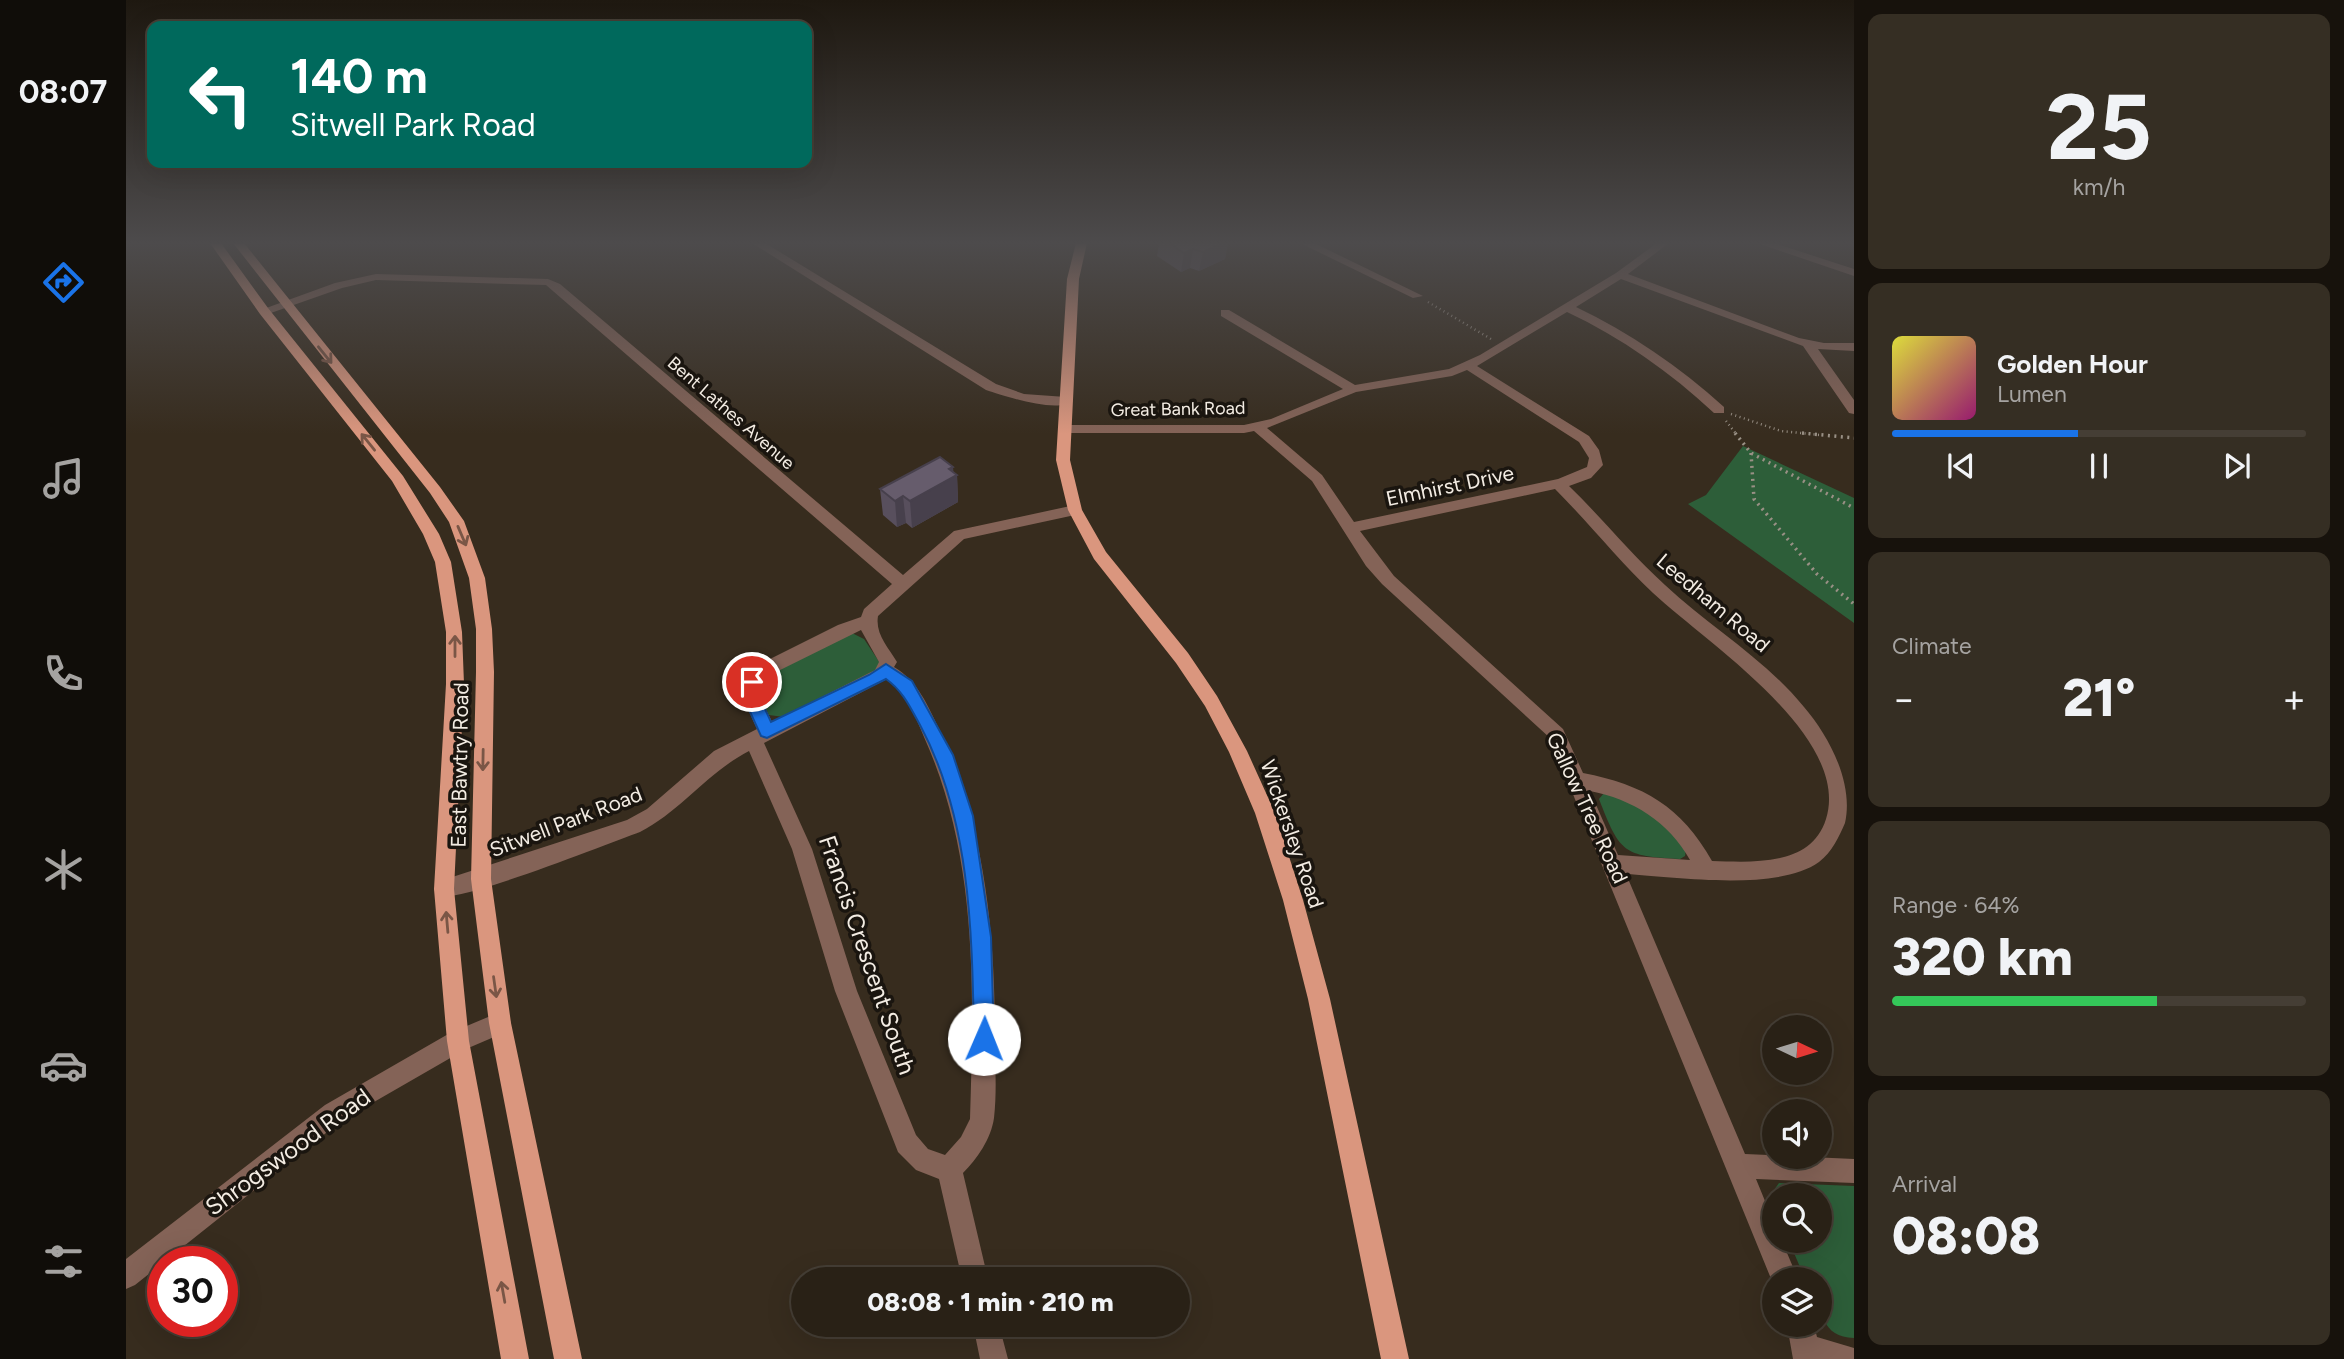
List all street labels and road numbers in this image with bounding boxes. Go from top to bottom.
street label: Bent Lathes Avenue [663,352,799,474]
street label: Great Bank Road [1110,397,1246,421]
street label: Elmhirst Drive [1384,460,1516,511]
street label: Leedham Road [1652,548,1775,657]
street label: East Bawtry Road [446,682,473,848]
street label: Gallow Tree Road [1542,728,1633,887]
street label: Wickersley Road [1255,756,1330,911]
street label: Sitwell Park Road [486,781,646,862]
street label: Francis Crescent South [813,831,922,1078]
street label: Shrogswood Road [199,1082,376,1221]

